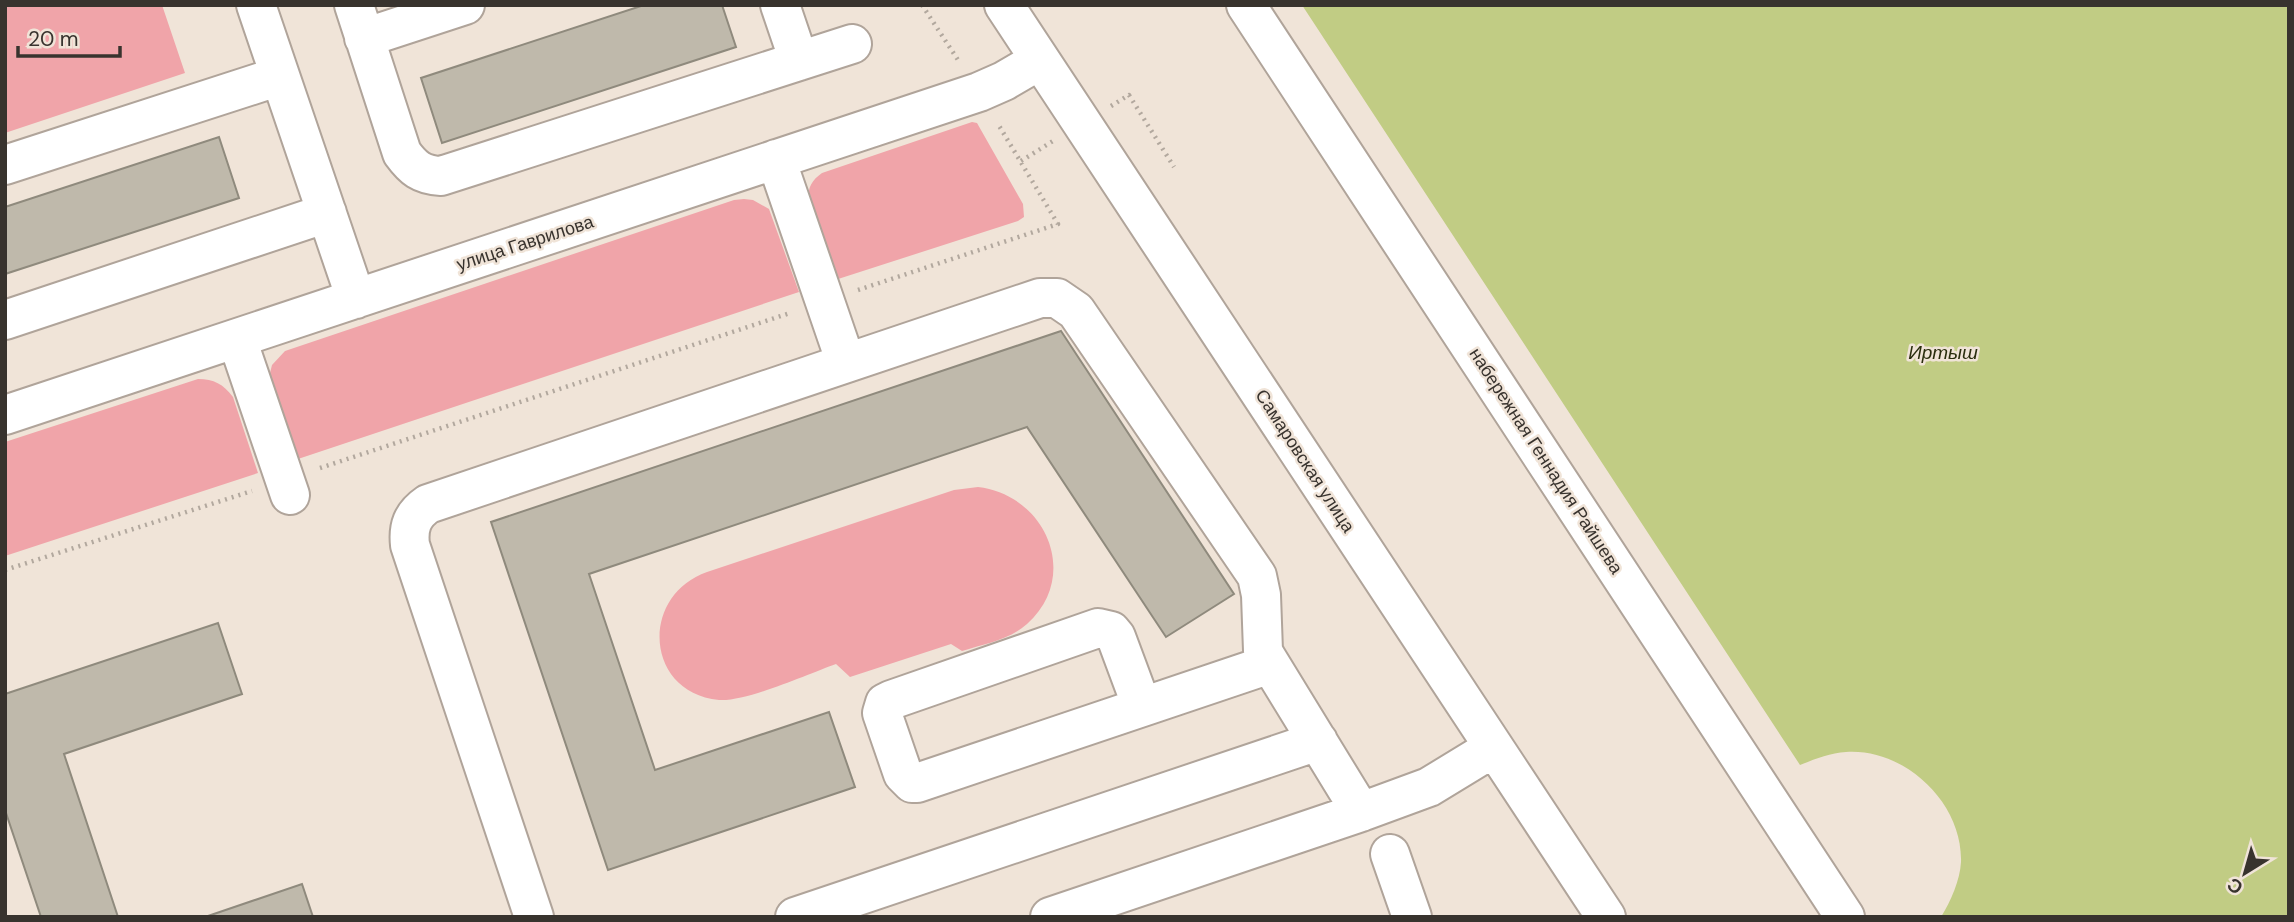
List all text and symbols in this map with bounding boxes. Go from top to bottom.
scale bar [18,14,119,58]
text: 20 m [28,25,79,53]
street label: улица Гаврилова [453,209,598,276]
water label: Иртыш [1908,340,1978,365]
street label: набережная Геннадия Райшева [1464,343,1629,580]
street label: Самаровская улица [1250,385,1361,538]
north arrow [2210,838,2280,908]
text: С [2222,872,2248,900]

